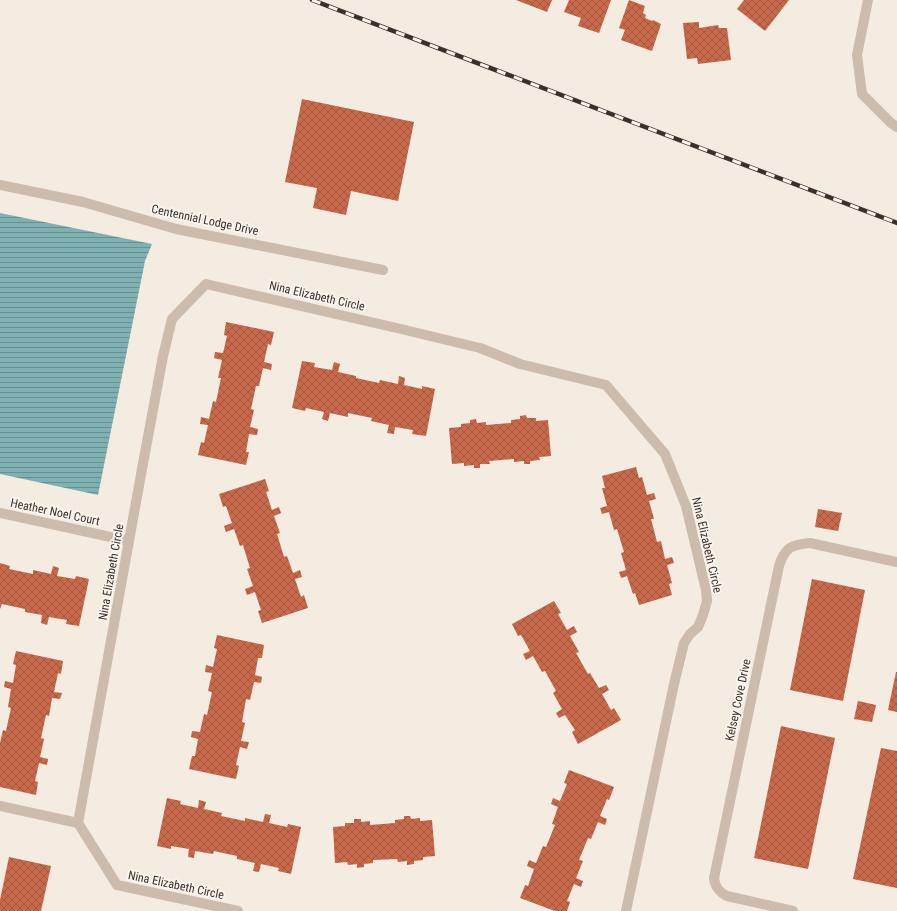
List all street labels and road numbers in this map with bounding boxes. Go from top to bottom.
street label: Centennial Lodge Drive [150,202,260,238]
street label: Nina Elizabeth Circle [268,278,367,314]
street label: Heather Noel Court [9,496,101,528]
street label: Nina Elizabeth Circle [689,496,725,595]
street label: Nina Elizabeth Circle [96,522,126,621]
street label: Kelsey Cove Drive [722,657,754,742]
street label: Nina Elizabeth Circle [127,868,226,902]

